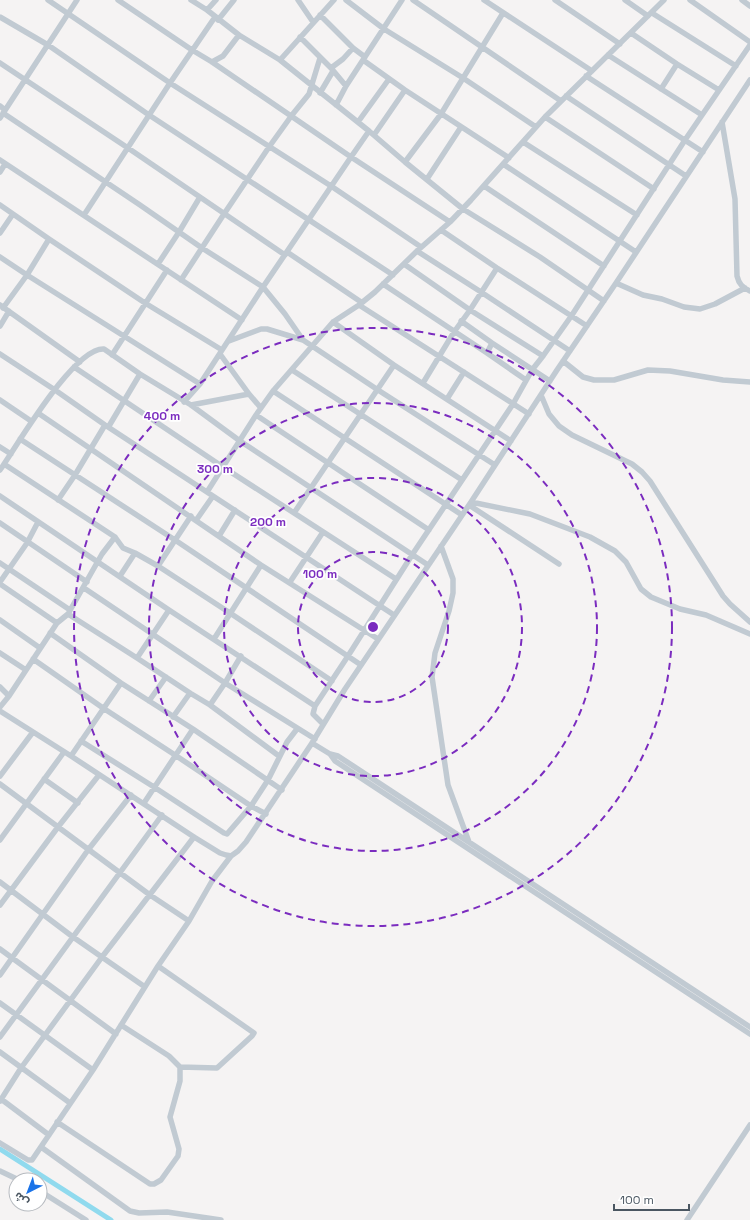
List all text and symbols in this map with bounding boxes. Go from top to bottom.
text: 400 m [144,408,180,424]
text: 300 m [197,461,233,477]
text: 200 m [250,514,286,530]
text: 100 m [303,566,337,582]
centre of rings [366,620,380,634]
north arrow [8,1172,48,1212]
scale bar [614,1186,689,1212]
text: ش [11,1189,32,1210]
text: 100 m [620,1192,654,1208]

